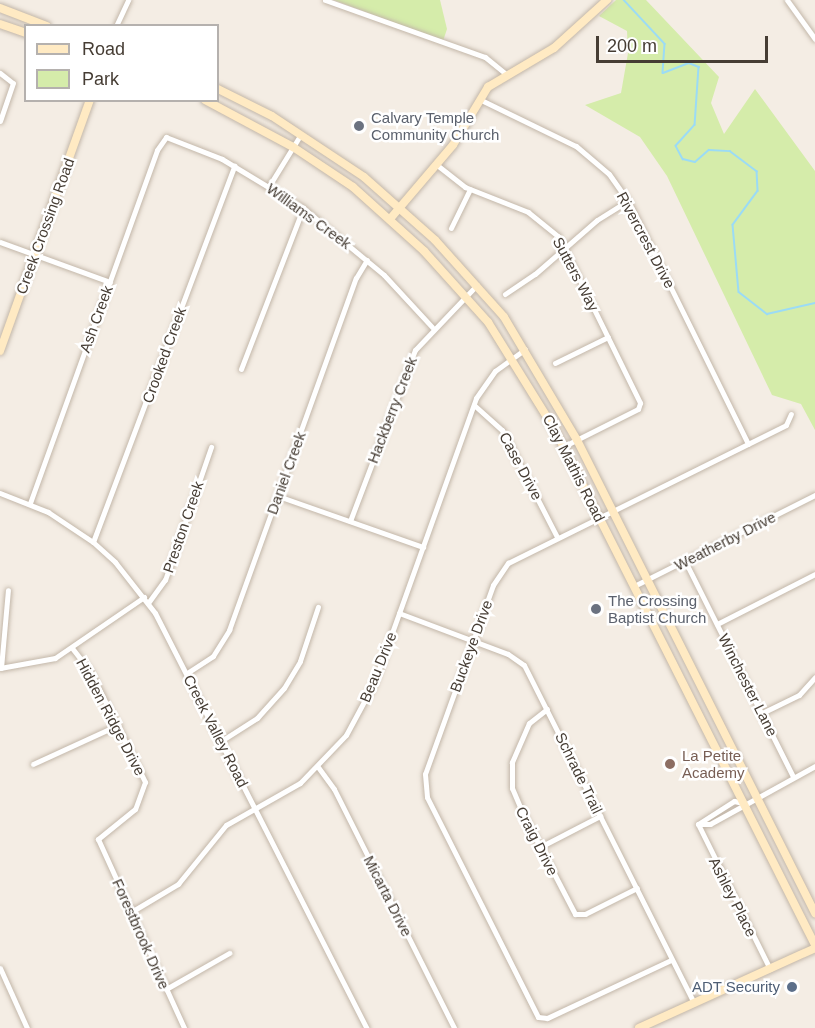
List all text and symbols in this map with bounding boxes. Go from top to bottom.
legend [24,24,219,102]
scale bar [599,24,772,62]
text: 200 m [607,36,657,56]
text: Road [82,39,125,59]
text: Park [82,69,119,89]
place label: Calvary Temple Community Church [371,108,499,143]
marker: Calvary Temple Community Church [352,119,366,133]
street label: Creek Crossing Road [12,156,78,296]
street label: Williams Creek [263,179,355,253]
street label: Rivercrest Drive [613,189,679,291]
street label: Sutters Way [549,234,603,314]
street label: Ash Creek [76,283,116,355]
street label: Crooked Creek [138,305,190,405]
street label: Hackberry Creek [363,354,421,466]
street label: Clay Mathis Road [539,411,609,525]
street label: Daniel Creek [263,429,309,517]
street label: Case Drive [496,429,546,503]
street label: Preston Creek [159,479,207,575]
street label: Weatherby Drive [671,508,779,574]
place label: The Crossing Baptist Church [608,591,706,626]
street label: Buckeye Drive [446,597,496,695]
marker: The Crossing Baptist Church [589,602,603,616]
street label: Beau Drive [356,629,400,705]
street label: Winchester Lane [714,631,782,739]
street label: Hidden Ridge Drive [73,655,149,779]
street label: Creek Valley Road [180,672,252,790]
street label: Schrade Trail [551,729,607,817]
place label: La Petite Academy [682,746,745,781]
marker: La Petite Academy [663,757,677,771]
street label: Craig Drive [512,803,562,879]
street label: Micarta Drive [360,853,416,939]
street label: Ashley Place [705,854,761,940]
street label: Forestbrook Drive [109,876,173,992]
place label: ADT Security [692,978,780,996]
marker: ADT Security [785,980,799,994]

